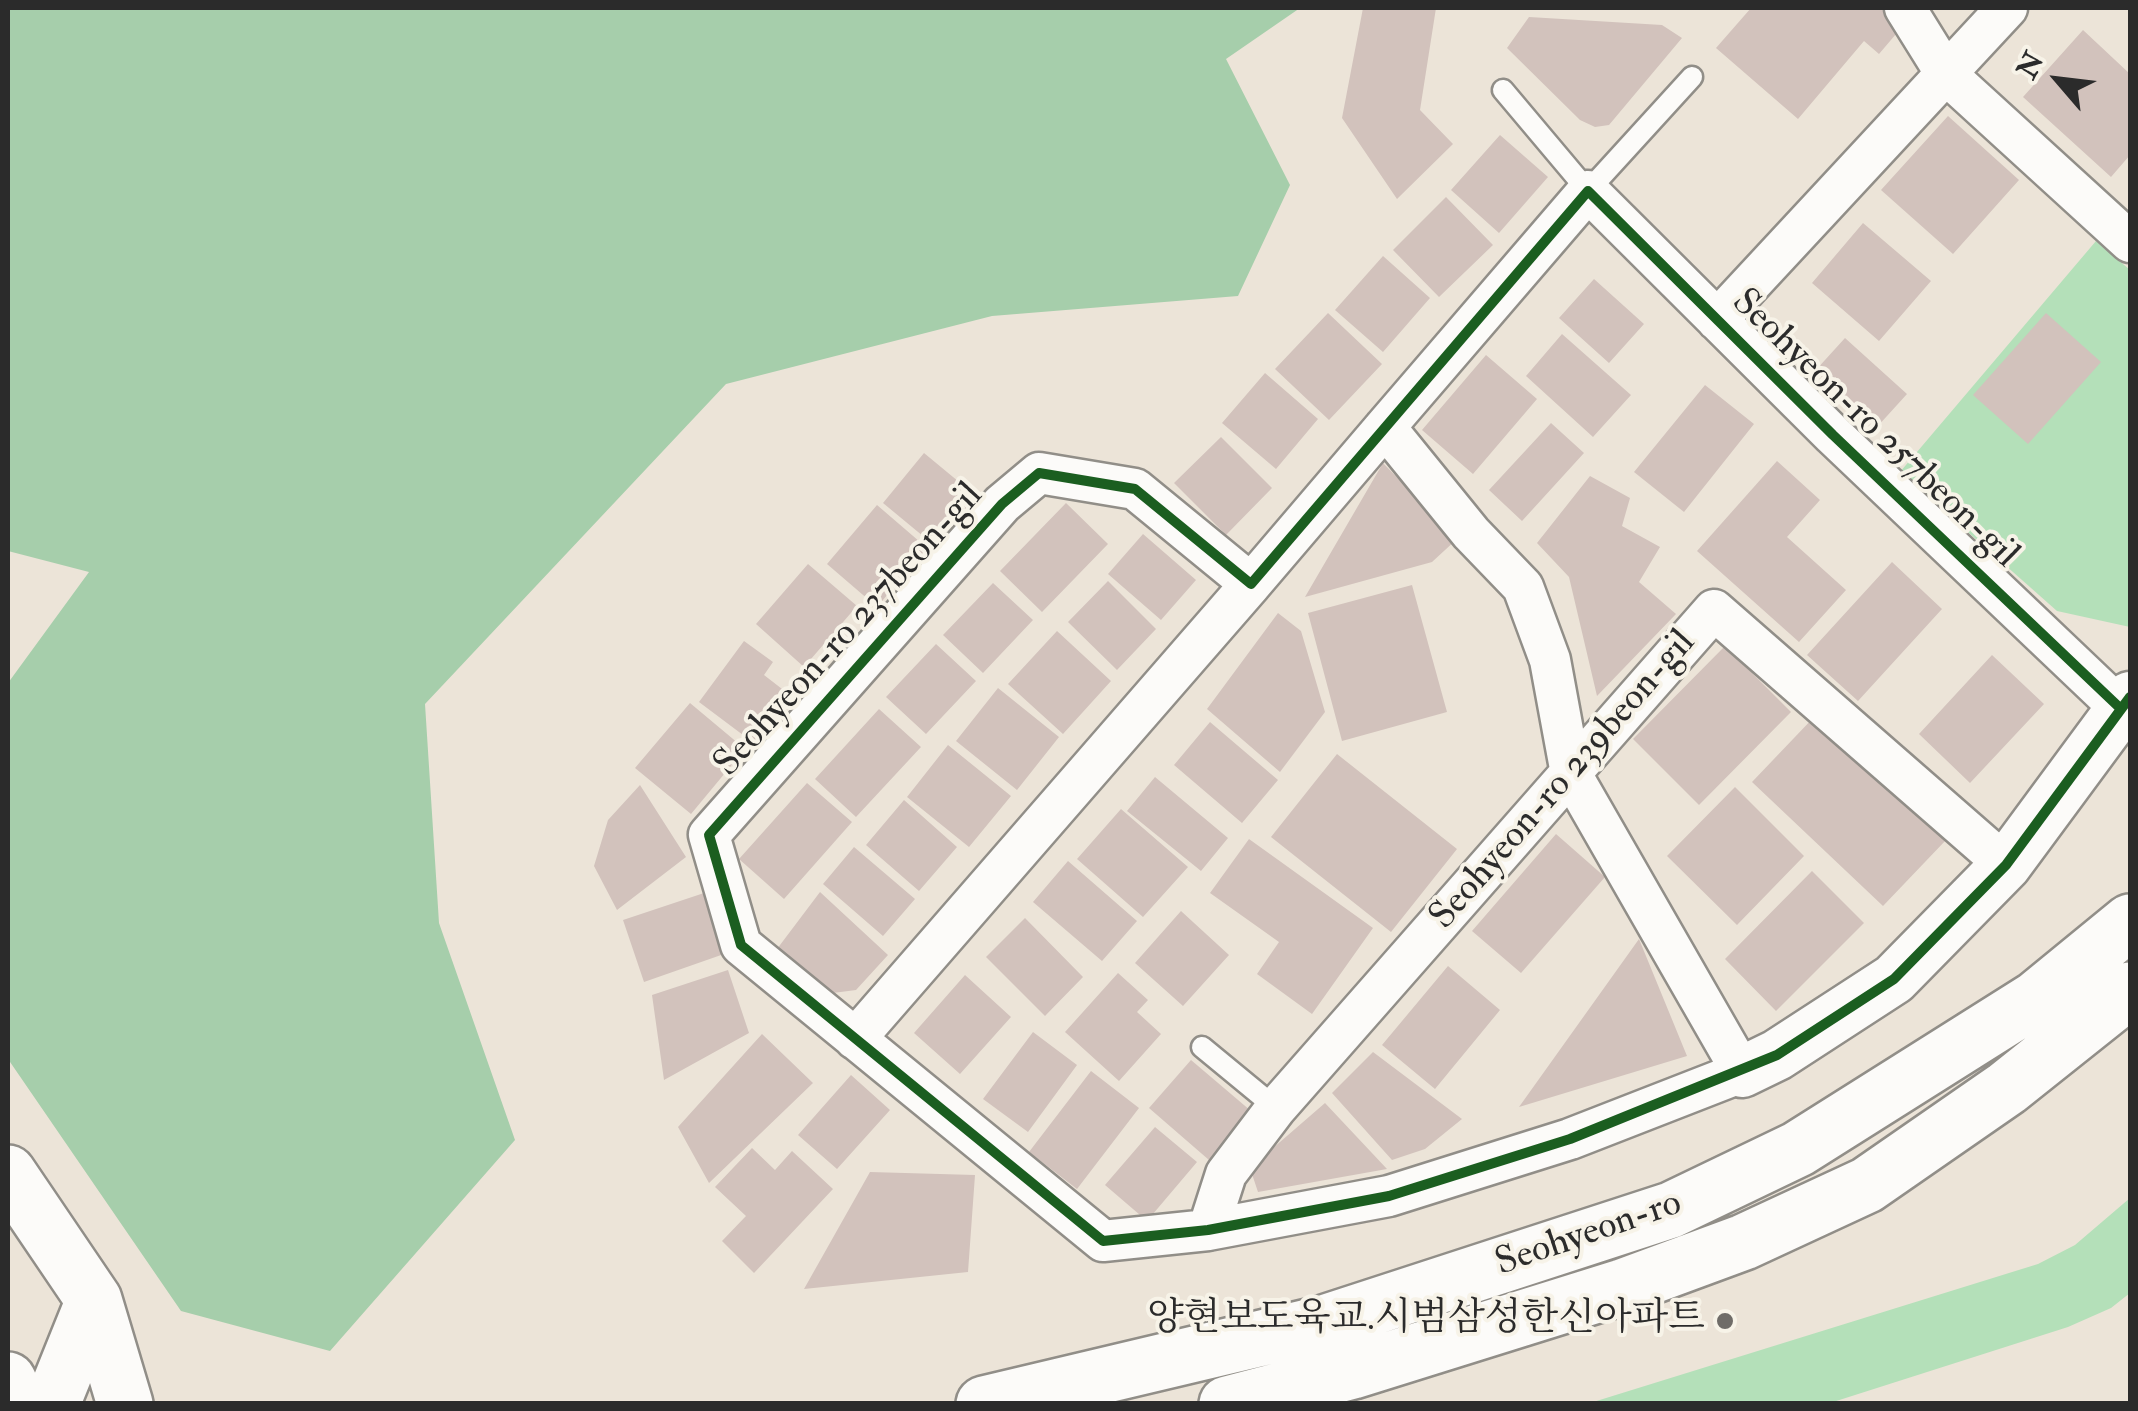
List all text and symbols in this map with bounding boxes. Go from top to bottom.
north arrow [2008,30,2108,130]
text: N [2010,46,2052,85]
street label: Seohyeon-ro 257beon-gil [1721,281,2027,579]
street label: Seohyeon-ro 237beon-gil [706,475,994,787]
street label: Seohyeon-ro 239beon-gil [1422,622,1706,940]
street label: Seohyeon-ro [1490,1182,1688,1288]
place label: 양현보도육교.시범삼성한신아파트 [1147,1298,1705,1344]
marker: 양현보도육교.시범삼성한신아파트 [1714,1310,1736,1332]

